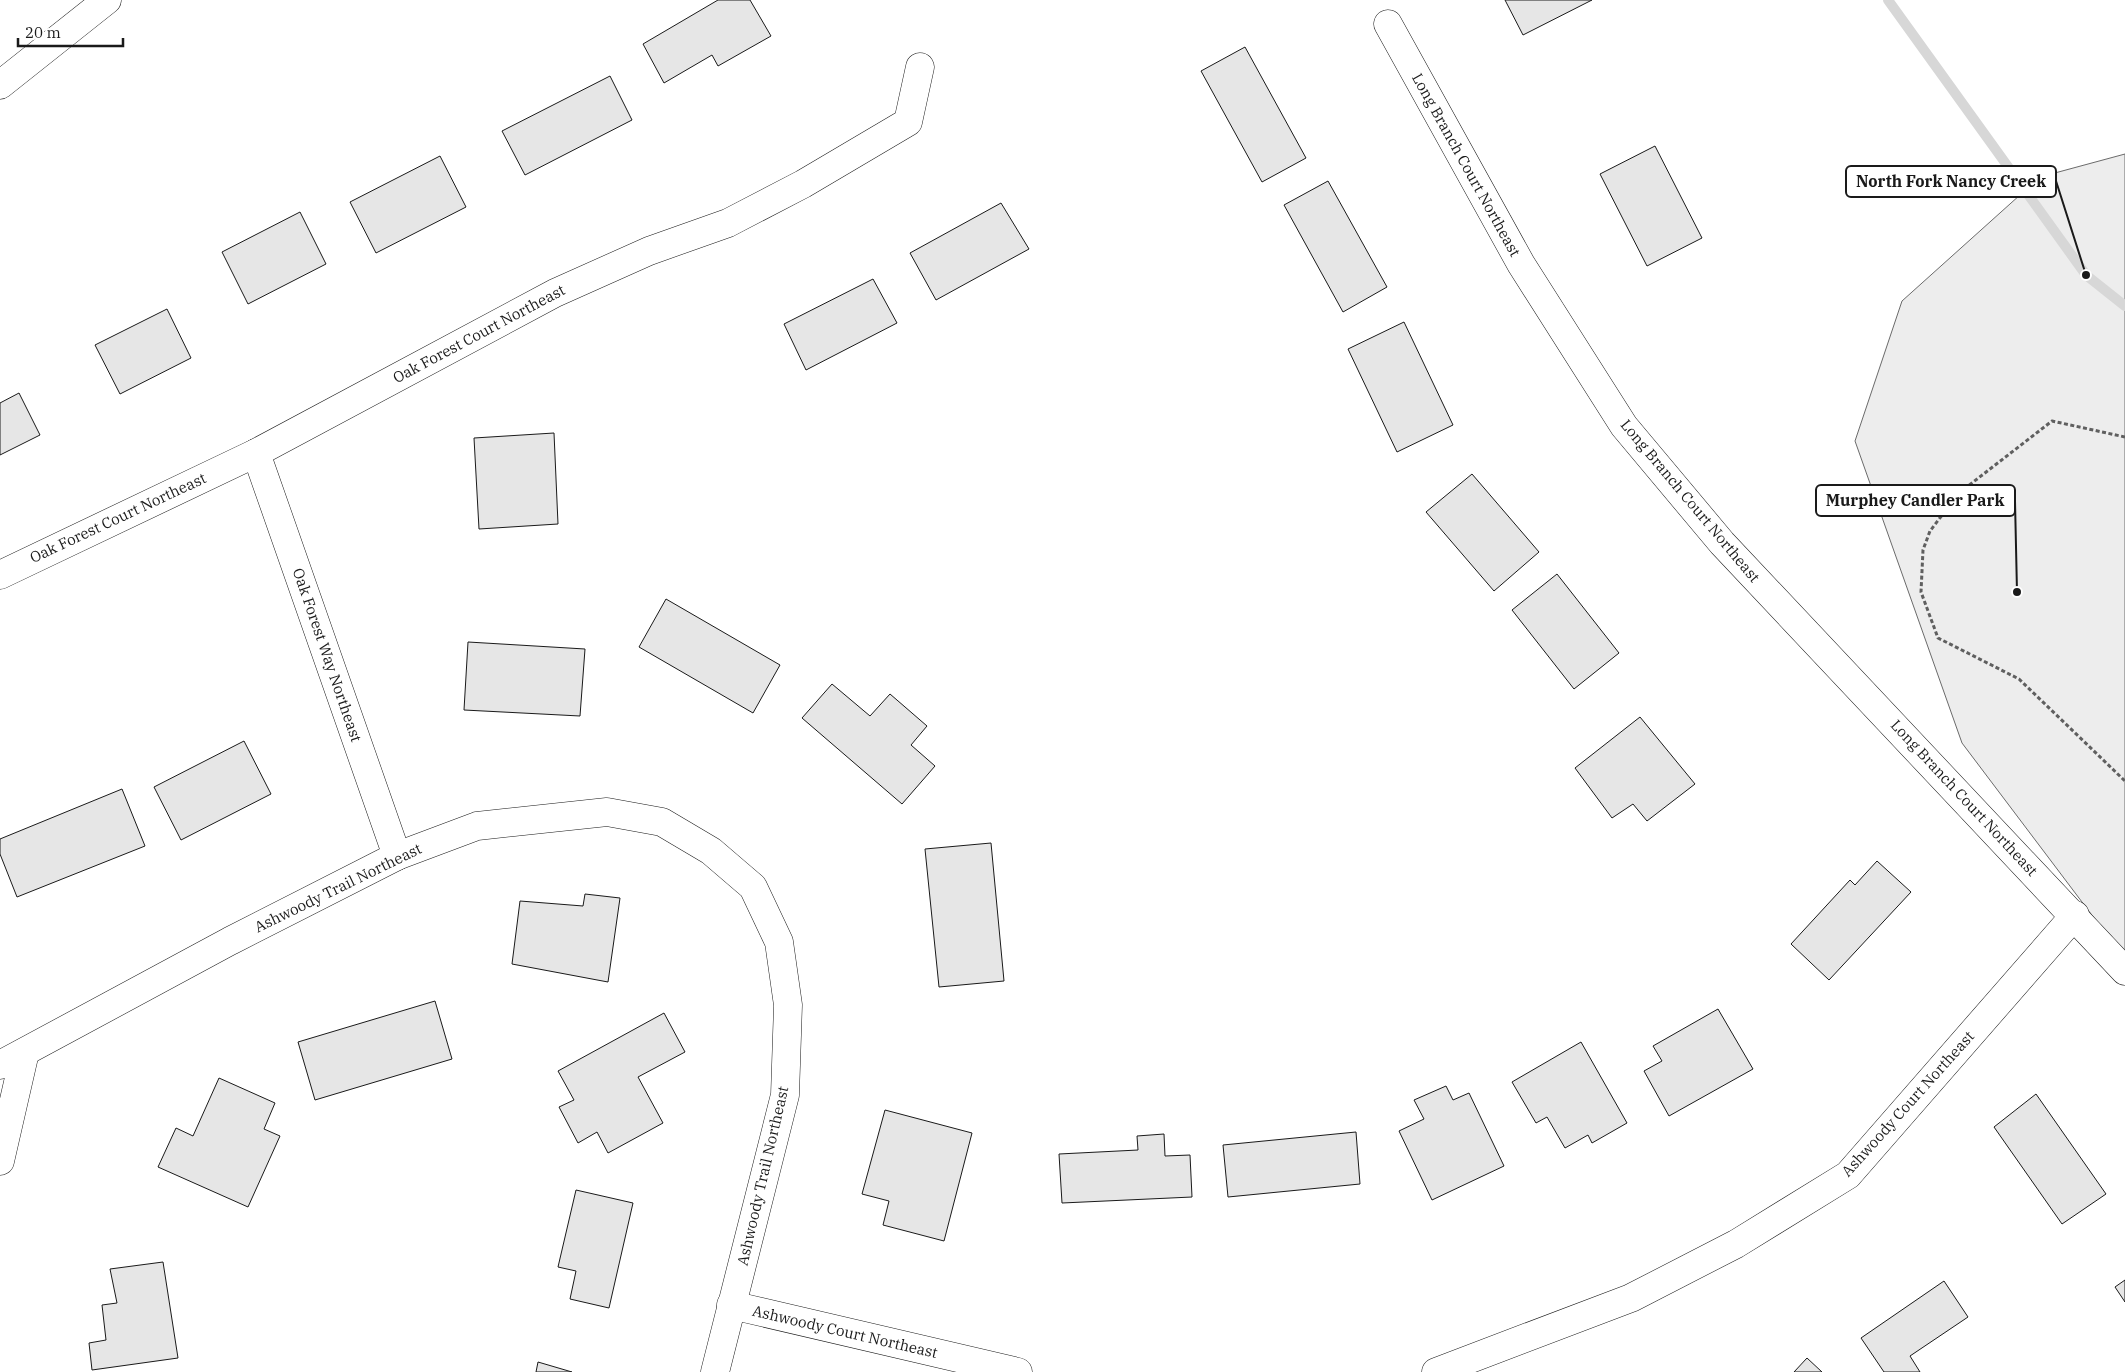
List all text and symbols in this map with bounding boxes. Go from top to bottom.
scale bar [18,15,122,47]
text: 20 m [25,23,61,42]
street label: Long Branch Court Northeast [1408,70,1525,260]
callout: North Fork Nancy Creek [1846,166,2056,197]
text: North Fork Nancy Creek [1856,171,2046,191]
street label: Oak Forest Court Northeast [389,280,568,387]
street label: Long Branch Court Northeast [1617,415,1764,586]
street label: Oak Forest Court Northeast [27,468,209,567]
callout: Murphey Candler Park [1816,485,2015,516]
text: Murphey Candler Park [1826,490,2004,510]
street label: Oak Forest Way Northeast [289,565,366,744]
street label: Long Branch Court Northeast [1887,716,2042,880]
street label: Ashwoody Trail Northeast [251,839,425,936]
street label: Ashwoody Court Northeast [1837,1027,1978,1180]
street label: Ashwoody Trail Northeast [733,1084,792,1268]
street label: Ashwoody Court Northeast [751,1301,940,1362]

